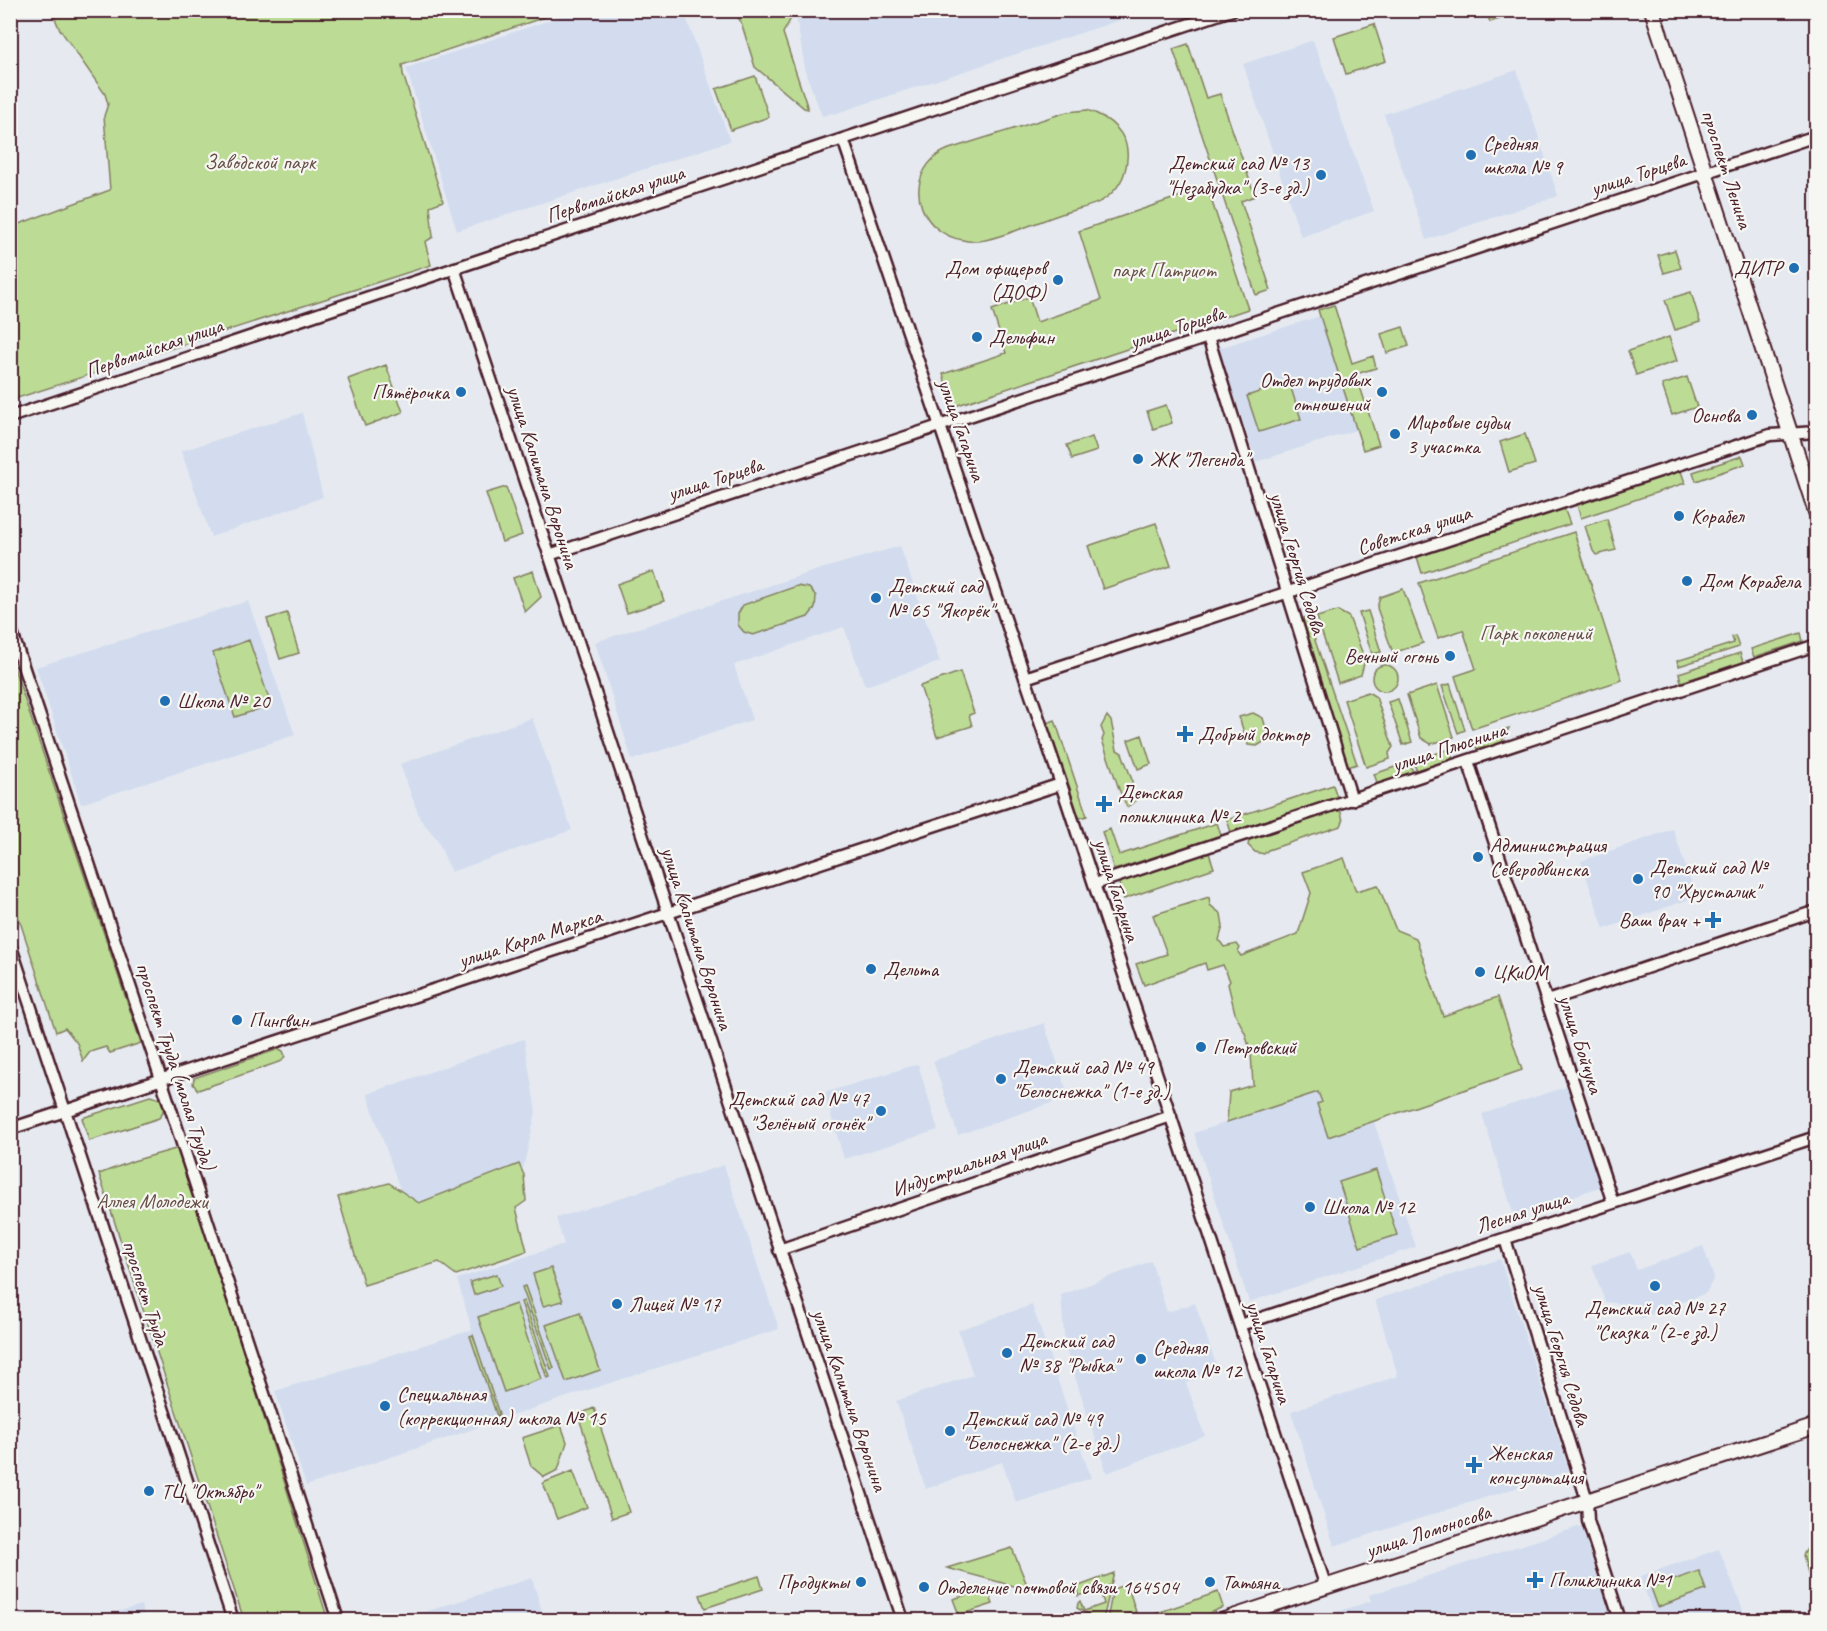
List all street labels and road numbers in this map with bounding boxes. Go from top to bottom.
street label: проспект Ленина [1696,106,1759,233]
street label: улица Торцева [1585,146,1691,202]
street label: Первомайская улица [543,159,689,229]
street label: улица Торцева [1124,299,1230,355]
street label: Первомайская улица [82,312,228,384]
street label: улица Гагарина [932,374,992,486]
street label: улица Капитана Воронина [501,380,585,573]
street label: улица Торцева [662,451,768,507]
street label: улица Георгия Седова [1263,487,1332,639]
street label: Советская улица [1354,499,1476,561]
street label: улица Плюснина [1387,716,1512,778]
street label: улица Гагарина [1088,834,1146,946]
street label: улица Капитана Воронина [655,841,739,1034]
street label: улица Карла Маркса [453,902,607,974]
street label: проспект Труда (малая Труда) [130,959,222,1174]
street label: улица Бойчука [1552,989,1610,1098]
street label: Индустриальная улица [888,1125,1051,1203]
street label: Лесная улица [1472,1184,1574,1239]
street label: проспект Труда [117,1237,176,1351]
street label: улица Георгия Седова [1527,1279,1596,1431]
street label: улица Гагарина [1240,1296,1298,1408]
street label: улица Капитана Воронина [806,1304,894,1496]
street label: улица Ломоносова [1360,1498,1495,1564]

